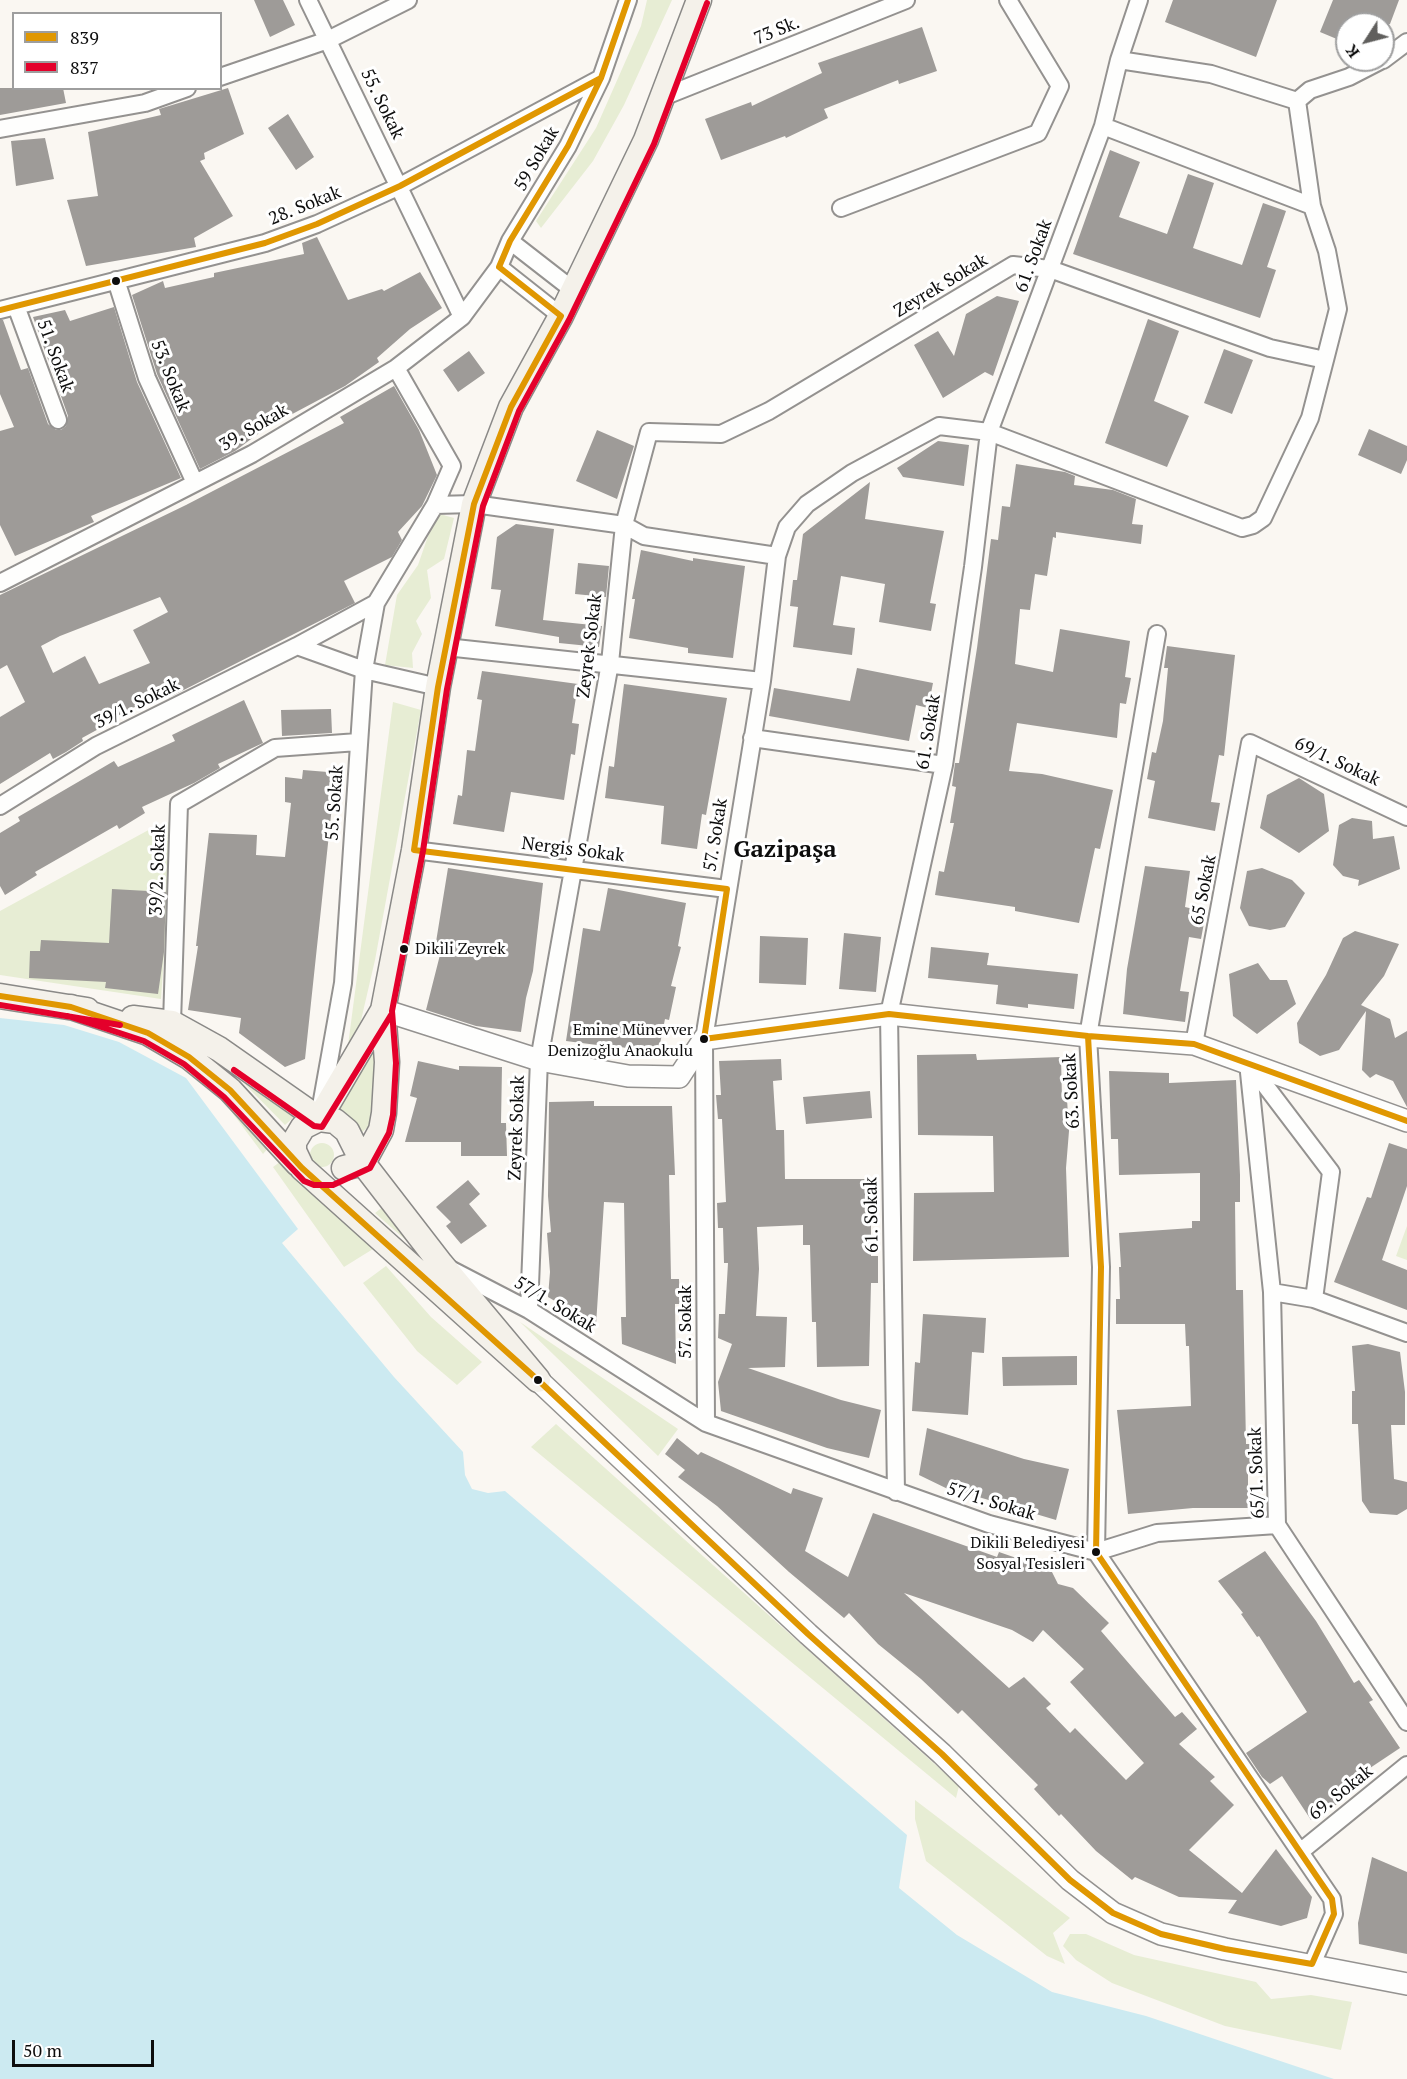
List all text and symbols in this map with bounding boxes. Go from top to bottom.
legend [12,12,222,90]
street label: 73 Sk. [751,12,803,50]
north arrow [1335,12,1395,72]
text: 839 [70,25,99,49]
text: K [1340,40,1364,62]
text: 837 [70,55,99,79]
street label: 55. Sokak [356,65,408,143]
street label: 59 Sokak [510,123,564,195]
street label: 28. Sokak [266,182,344,230]
street label: 61. Sokak [1011,217,1057,295]
street label: Zeyrek Sokak [890,250,992,322]
unlabelled marker [110,275,122,287]
street label: 51. Sokak [32,317,78,395]
street label: 53. Sokak [146,337,194,415]
street label: 39. Sokak [216,400,292,456]
street label: Zeyrek Sokak [573,592,607,700]
street label: 39/1. Sokak [91,674,183,734]
street label: 61. Sokak [912,693,946,771]
street label: 69/1. Sokak [1291,733,1383,791]
street label: 55. Sokak [322,764,348,842]
street label: 57. Sokak [700,797,732,873]
street label: 39/2. Sokak [146,824,170,916]
street label: Nergis Sokak [520,833,626,867]
district label: Gazipaşa [733,836,837,864]
street label: 65 Sokak [1187,853,1221,927]
place label: Dikili Zeyrek [415,939,505,959]
marker: Dikili Zeyrek [398,943,410,955]
place label: Emine Münevver Denizoğlu Anaokulu [548,1020,693,1058]
marker: Emine Münevver Denizoğlu Anaokulu [698,1033,710,1045]
street label: 63. Sokak [1059,1053,1085,1129]
street label: Zeyrek Sokak [504,1075,530,1181]
street label: 61. Sokak [861,1177,883,1253]
street label: 57/1. Sokak [510,1272,600,1338]
street label: 57. Sokak [675,1285,697,1359]
unlabelled marker [532,1374,544,1386]
street label: 65/1. Sokak [1245,1427,1269,1519]
street label: 57/1. Sokak [944,1478,1038,1526]
place label: Dikili Belediyesi Sosyal Tesisleri [970,1533,1085,1571]
marker: Dikili Belediyesi Sosyal Tesisleri [1090,1546,1102,1558]
street label: 69. Sokak [1305,1761,1377,1825]
scale bar [15,2028,158,2066]
text: 50 m [23,2038,62,2062]

